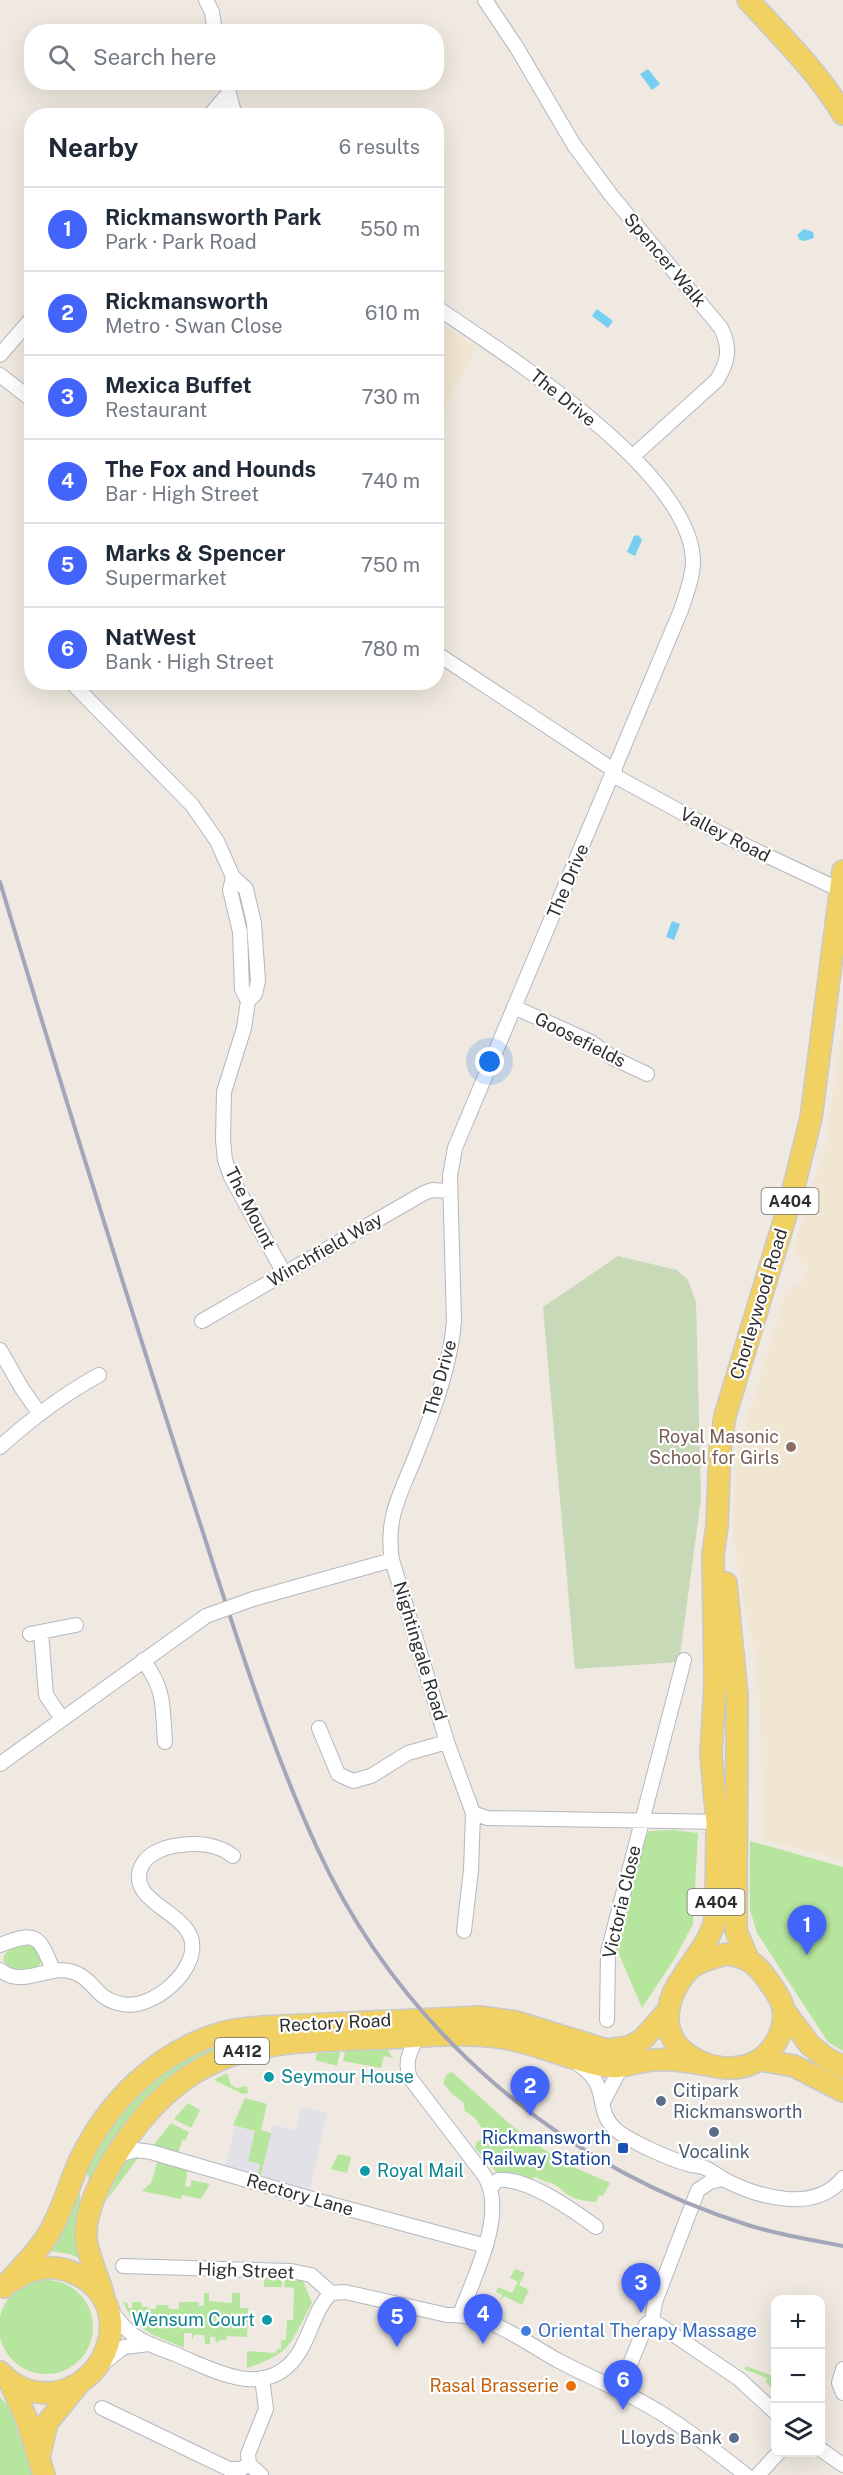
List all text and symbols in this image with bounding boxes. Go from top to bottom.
search box [24,24,444,90]
icon: search [45,41,78,74]
text: Search here [93,44,217,70]
text: Nearby [48,132,138,163]
text: 6 results [339,135,420,159]
text: Rickmansworth Park [105,204,322,230]
street label: Spencer Walk [620,208,711,311]
text: 1 [63,217,72,241]
text: 550 m [360,217,420,241]
text: Park · Park Road [105,230,257,254]
text: Rickmansworth [105,288,268,314]
text: 2 [61,301,74,325]
text: 610 m [365,301,420,325]
text: Metro · Swan Close [105,314,283,338]
street label: The Drive [526,365,600,431]
text: Mexica Buffet [105,372,252,398]
text: 3 [61,385,74,409]
text: 730 m [362,385,420,409]
text: Restaurant [105,398,207,422]
text: The Fox and Hounds [105,456,316,482]
text: 4 [61,469,74,493]
text: 740 m [362,469,420,493]
text: Bar · High Street [105,482,259,506]
text: Marks & Spencer [105,540,286,566]
text: 5 [61,553,74,577]
text: 750 m [361,553,420,577]
text: Supermarket [105,566,227,590]
text: NatWest [105,624,196,650]
text: 6 [61,637,74,661]
text: 780 m [361,637,420,661]
text: Bank · High Street [105,650,274,674]
street label: Valley Road [677,803,774,866]
street label: The Drive [543,841,593,921]
street label: Goosefields [531,1008,629,1071]
your location [475,1047,504,1076]
street label: The Mount [221,1163,280,1252]
road number: A404 [762,1188,818,1214]
street label: Winchfield Way [264,1208,386,1291]
street label: Chorleywood Road [726,1226,791,1382]
street label: The Drive [419,1337,460,1419]
place label: Royal Masonic School for Girls [649,1426,779,1468]
marker: Royal Masonic School for Girls [784,1440,798,1454]
street label: Nightingale Road [389,1579,452,1723]
street label: Victoria Close [598,1843,645,1961]
road number: A404 [688,1889,744,1915]
pin: 1 [788,1906,826,1955]
street label: Rectory Road [278,2009,392,2036]
road number: A412 [215,2038,269,2064]
place label: Seymour House [281,2066,414,2087]
pin: 2 [510,2066,550,2116]
marker: Seymour House [262,2070,276,2084]
place label: Citipark Rickmansworth [673,2080,802,2122]
marker: Citipark Rickmansworth [654,2094,668,2108]
marker: Vocalink [707,2125,721,2139]
place label: Rickmansworth Railway Station [482,2127,611,2169]
marker: Rickmansworth Railway Station [616,2141,630,2155]
place label: Vocalink [678,2141,750,2162]
place label: Royal Mail [377,2160,464,2181]
marker: Royal Mail [358,2164,372,2178]
street label: Rectory Lane [244,2169,356,2220]
street label: High Street [197,2258,295,2283]
pin: 3 [622,2264,660,2313]
pin: 4 [464,2294,502,2344]
map controls [771,2295,825,2457]
button: + [771,2295,825,2349]
pin: 5 [378,2298,416,2347]
place label: Wensum Court [132,2309,255,2330]
marker: Wensum Court [260,2313,274,2327]
place label: Oriental Therapy Massage [538,2320,757,2341]
marker: Oriental Therapy Massage [519,2324,533,2338]
button: − [771,2349,825,2403]
pin: 6 [604,2360,642,2410]
place label: Rasal Brasserie [430,2375,559,2396]
marker: Rasal Brasserie [564,2379,578,2393]
button: layers [771,2403,825,2457]
place label: Lloyds Bank [620,2427,722,2448]
marker: Lloyds Bank [727,2431,741,2445]

